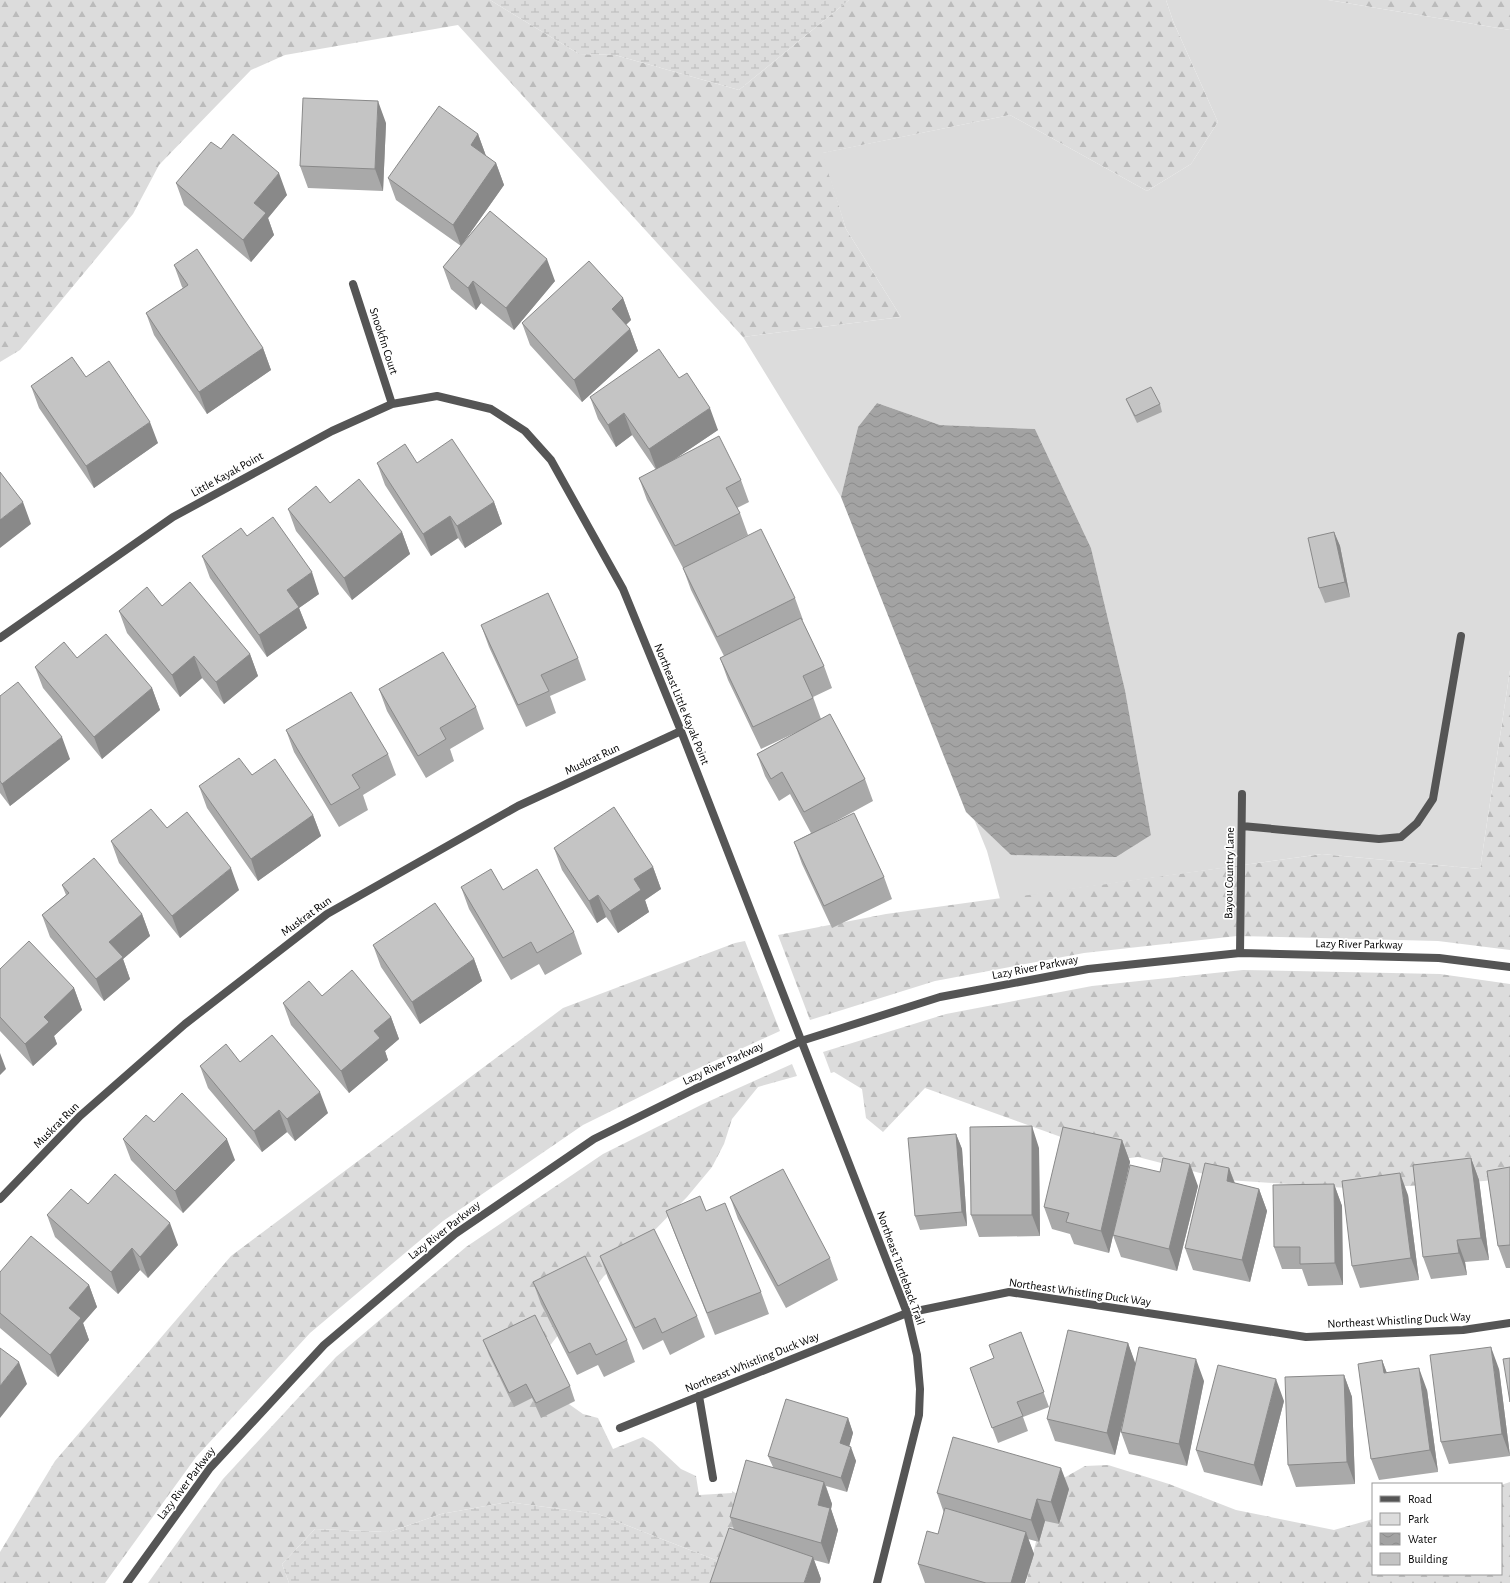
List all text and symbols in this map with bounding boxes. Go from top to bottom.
street label: Snookfin Court [368,306,400,376]
street label: Little Kayak Point [189,449,266,500]
street label: Northeast Little Kayak Point [651,642,712,767]
street label: Muskrat Run [563,741,621,777]
street label: Bayou Country Lane [1222,827,1237,919]
street label: Muskrat Run [279,894,333,938]
street label: Lazy River Parkway [1315,937,1403,952]
street label: Lazy River Parkway [991,953,1079,982]
street label: Lazy River Parkway [681,1039,766,1088]
street label: Muskrat Run [31,1100,81,1150]
street label: Lazy River Parkway [406,1198,483,1262]
street label: Northeast Turtleback Trail [875,1209,927,1327]
street label: Northeast Whistling Duck Way [1008,1276,1152,1309]
street label: Northeast Whistling Duck Way [1327,1310,1471,1331]
street label: Northeast Whistling Duck Way [683,1330,821,1395]
street label: Lazy River Parkway [155,1444,218,1522]
legend [1372,1483,1502,1575]
text: Road [1408,1493,1432,1505]
text: Park [1408,1513,1429,1525]
text: Water [1408,1533,1437,1545]
text: Building [1408,1553,1448,1565]

